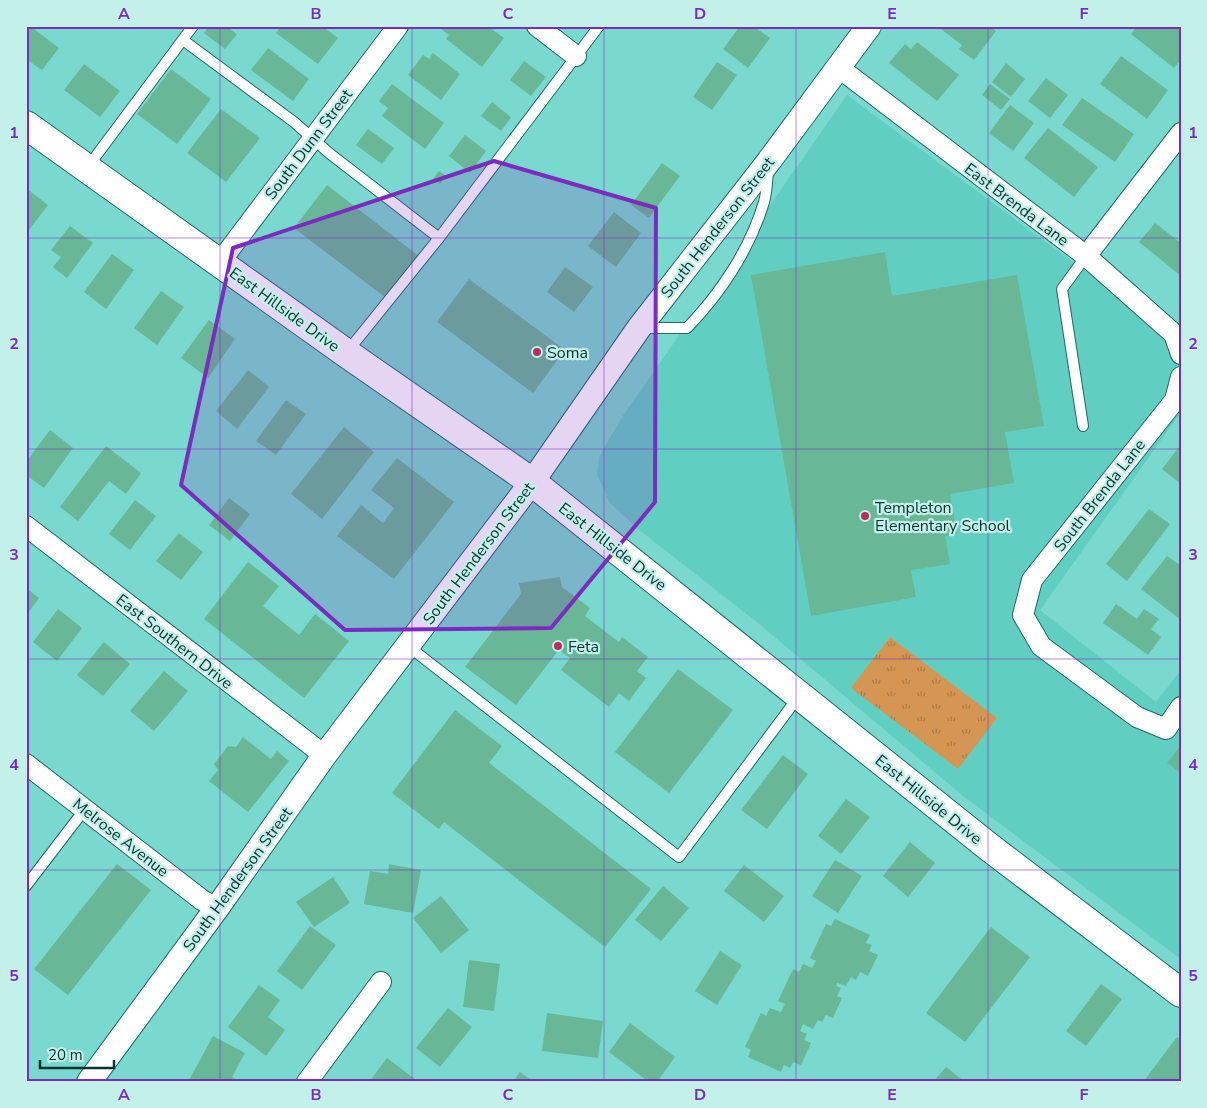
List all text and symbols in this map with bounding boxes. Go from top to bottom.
text: A [118,3,130,25]
text: B [310,3,322,25]
text: C [503,3,514,25]
text: D [694,3,706,25]
text: E [887,3,897,25]
text: F [1080,3,1089,25]
street label: South Dunn Street [260,84,358,204]
text: 1 [9,122,19,144]
text: 1 [1188,122,1198,144]
street label: South Henderson Street [656,152,780,303]
street label: East Brenda Lane [960,158,1073,251]
street label: East Hillside Drive [225,262,344,357]
text: 2 [9,333,19,355]
text: 2 [1188,333,1198,355]
place label: Soma [547,342,588,364]
marker: Soma [531,346,543,358]
street label: South Brenda Lane [1049,435,1151,556]
street label: South Henderson Street [418,477,540,629]
place label: Templeton Elementary School [875,497,1011,537]
street label: East Hillside Drive [554,498,671,596]
marker: Templeton Elementary School [859,510,871,522]
text: 3 [9,544,19,566]
text: 3 [1188,544,1198,566]
street label: East Southern Drive [111,589,237,694]
place label: Feta [568,636,599,658]
marker: Feta [552,640,564,652]
street label: East Hillside Drive [870,750,986,850]
text: 4 [9,754,19,776]
text: 4 [1188,754,1198,776]
street label: Melrose Avenue [68,793,173,882]
street label: South Henderson Street [178,803,298,956]
text: 5 [9,965,19,987]
text: 5 [1188,965,1198,987]
scale bar [40,1038,114,1070]
text: 20 m [48,1045,83,1065]
text: A [118,1084,130,1106]
text: B [310,1084,322,1106]
text: C [503,1084,514,1106]
text: D [694,1084,706,1106]
text: E [887,1084,897,1106]
text: F [1080,1084,1089,1106]

